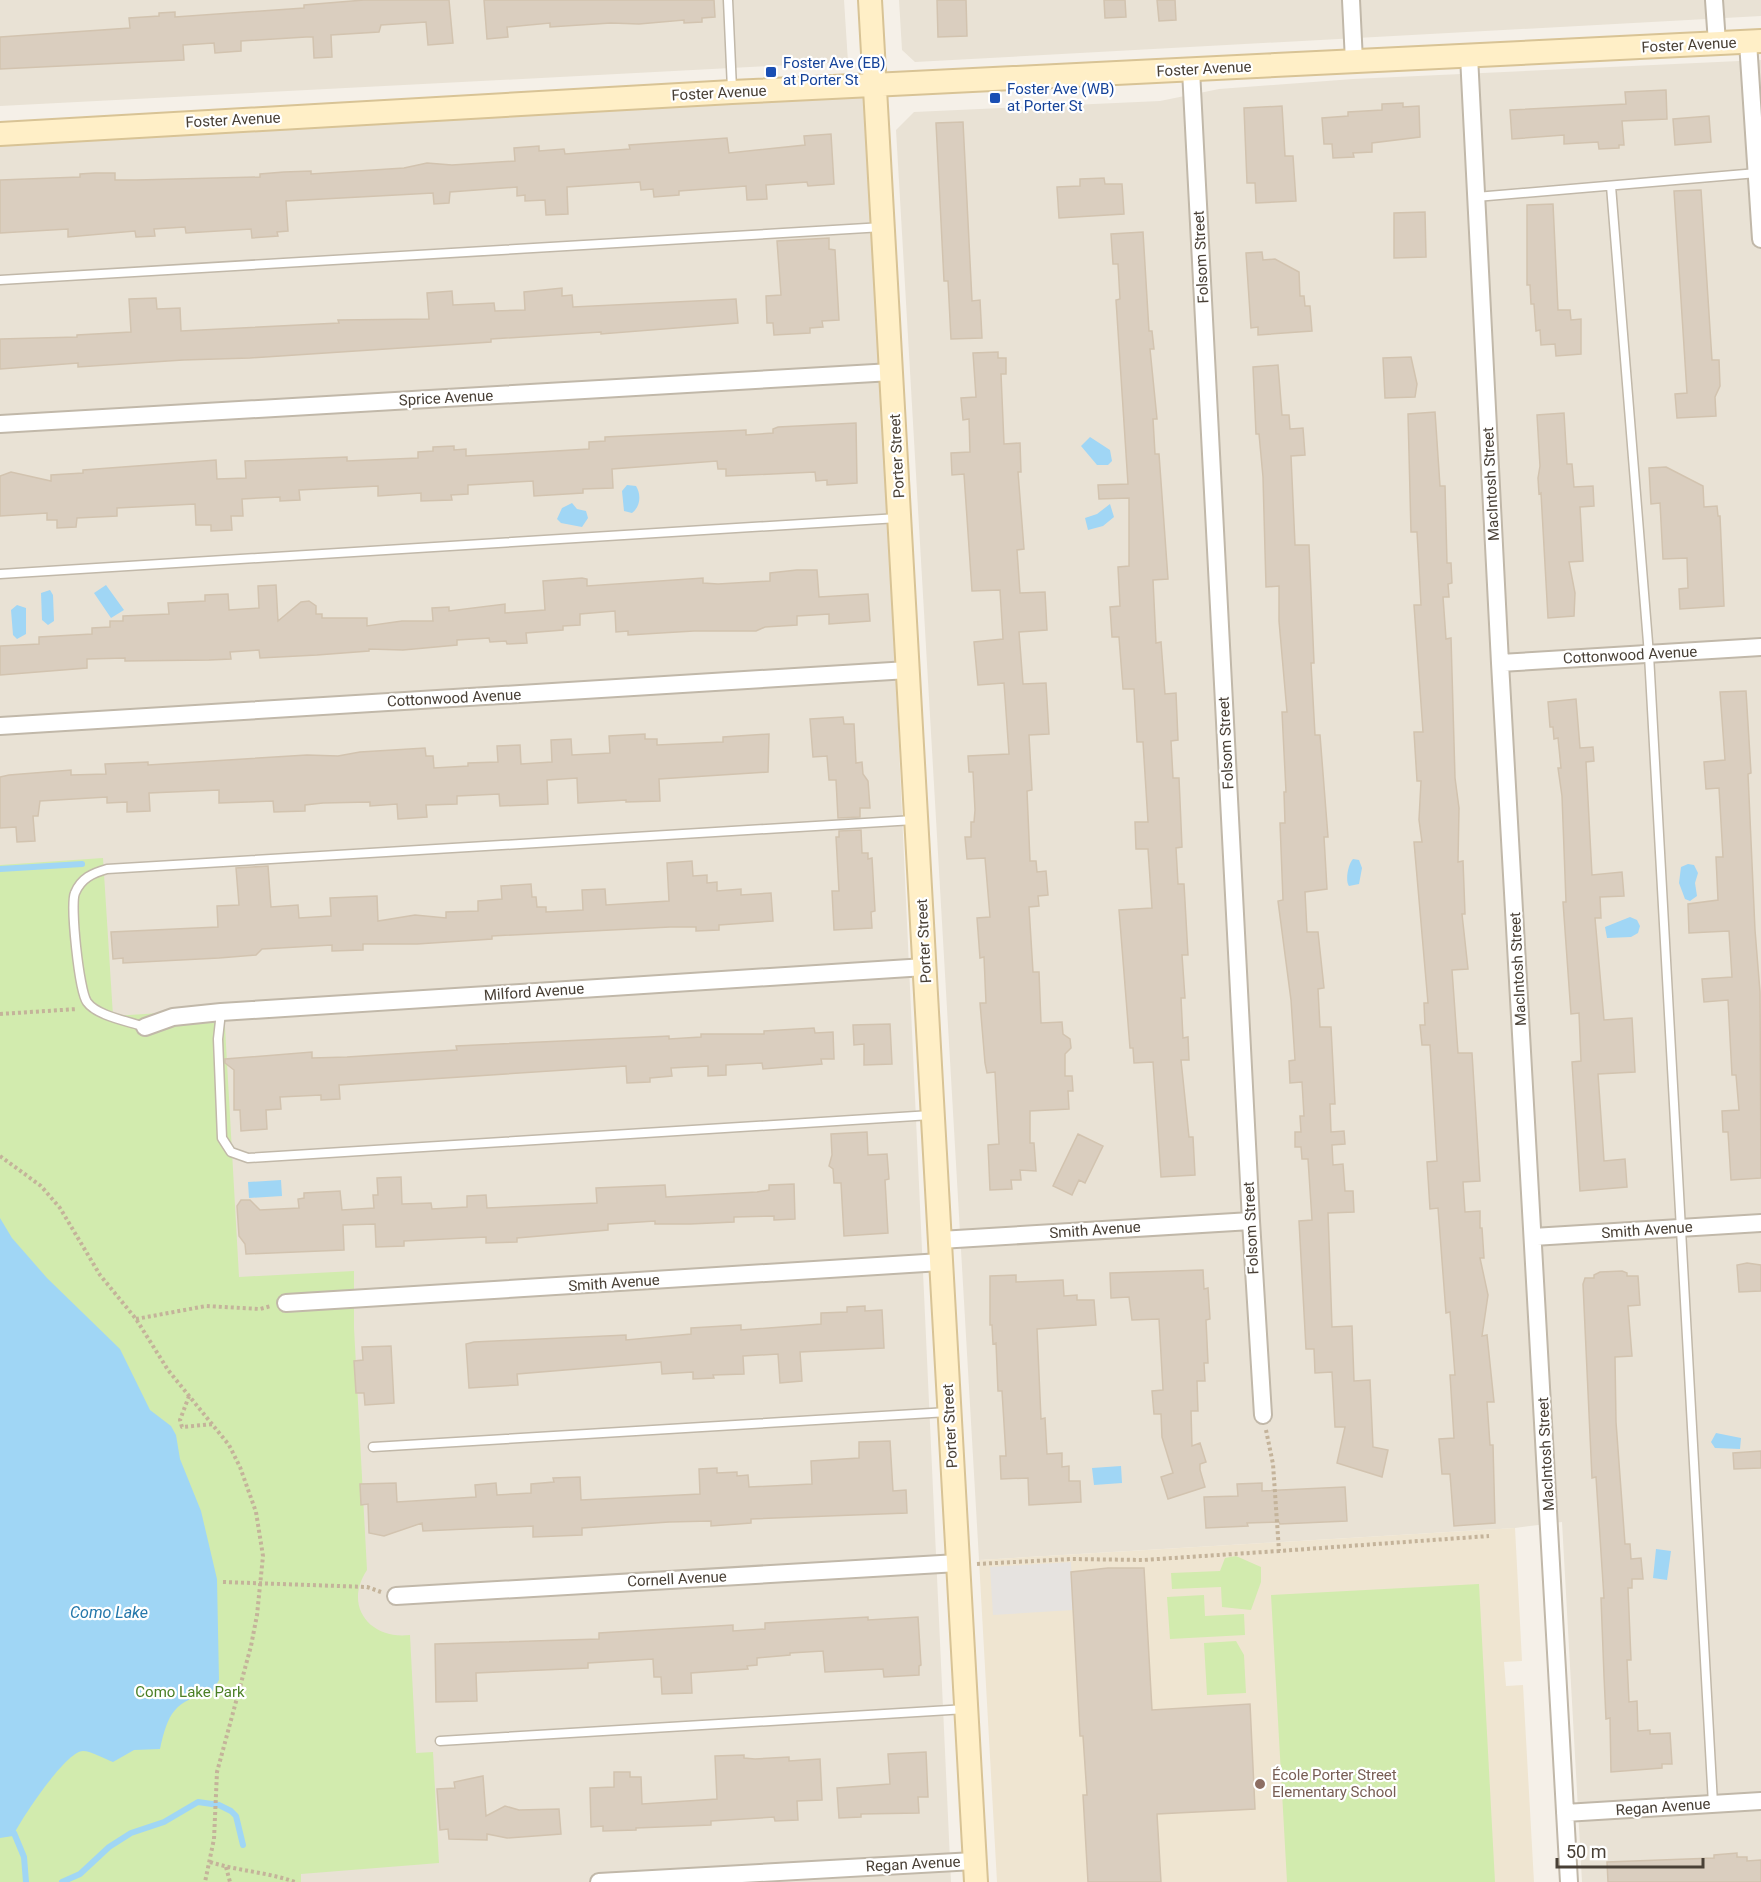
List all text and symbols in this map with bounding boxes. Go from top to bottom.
street label: Foster Avenue [1641,34,1737,56]
place label: Foster Ave (EB) at Porter St [783,54,886,89]
street label: Foster Avenue [1156,58,1252,80]
marker: Foster Ave (EB) at Porter St [764,65,778,79]
place label: Foster Ave (WB) at Porter St [1007,80,1115,115]
street label: Foster Avenue [671,82,767,104]
marker: Foster Ave (WB) at Porter St [988,91,1002,105]
street label: Foster Avenue [185,109,281,131]
street label: Folsom Street [1190,210,1212,304]
street label: Sprice Avenue [398,387,494,409]
street label: Porter Street [886,413,908,499]
street label: MacIntosh Street [1479,426,1503,541]
street label: Cottonwood Avenue [1562,642,1698,668]
street label: Cottonwood Avenue [386,685,522,711]
street label: Folsom Street [1215,696,1237,790]
street label: Porter Street [913,898,935,984]
street label: MacIntosh Street [1506,911,1530,1026]
street label: Milford Avenue [483,980,585,1004]
street label: Folsom Street [1240,1181,1262,1275]
street label: Smith Avenue [1049,1218,1141,1242]
street label: Smith Avenue [1601,1218,1693,1242]
street label: Smith Avenue [568,1271,660,1295]
street label: Porter Street [939,1383,961,1469]
street label: MacIntosh Street [1534,1396,1558,1511]
street label: Cornell Avenue [627,1567,727,1591]
water label: Como Lake [70,1603,148,1622]
park label: Como Lake Park [135,1683,245,1701]
place label: École Porter Street Elementary School [1272,1766,1397,1801]
marker: École Porter Street Elementary School [1253,1777,1267,1791]
street label: Regan Avenue [1615,1795,1711,1819]
scale bar [1557,1831,1702,1869]
text: 50 m [1566,1841,1606,1862]
street label: Regan Avenue [865,1853,961,1875]

